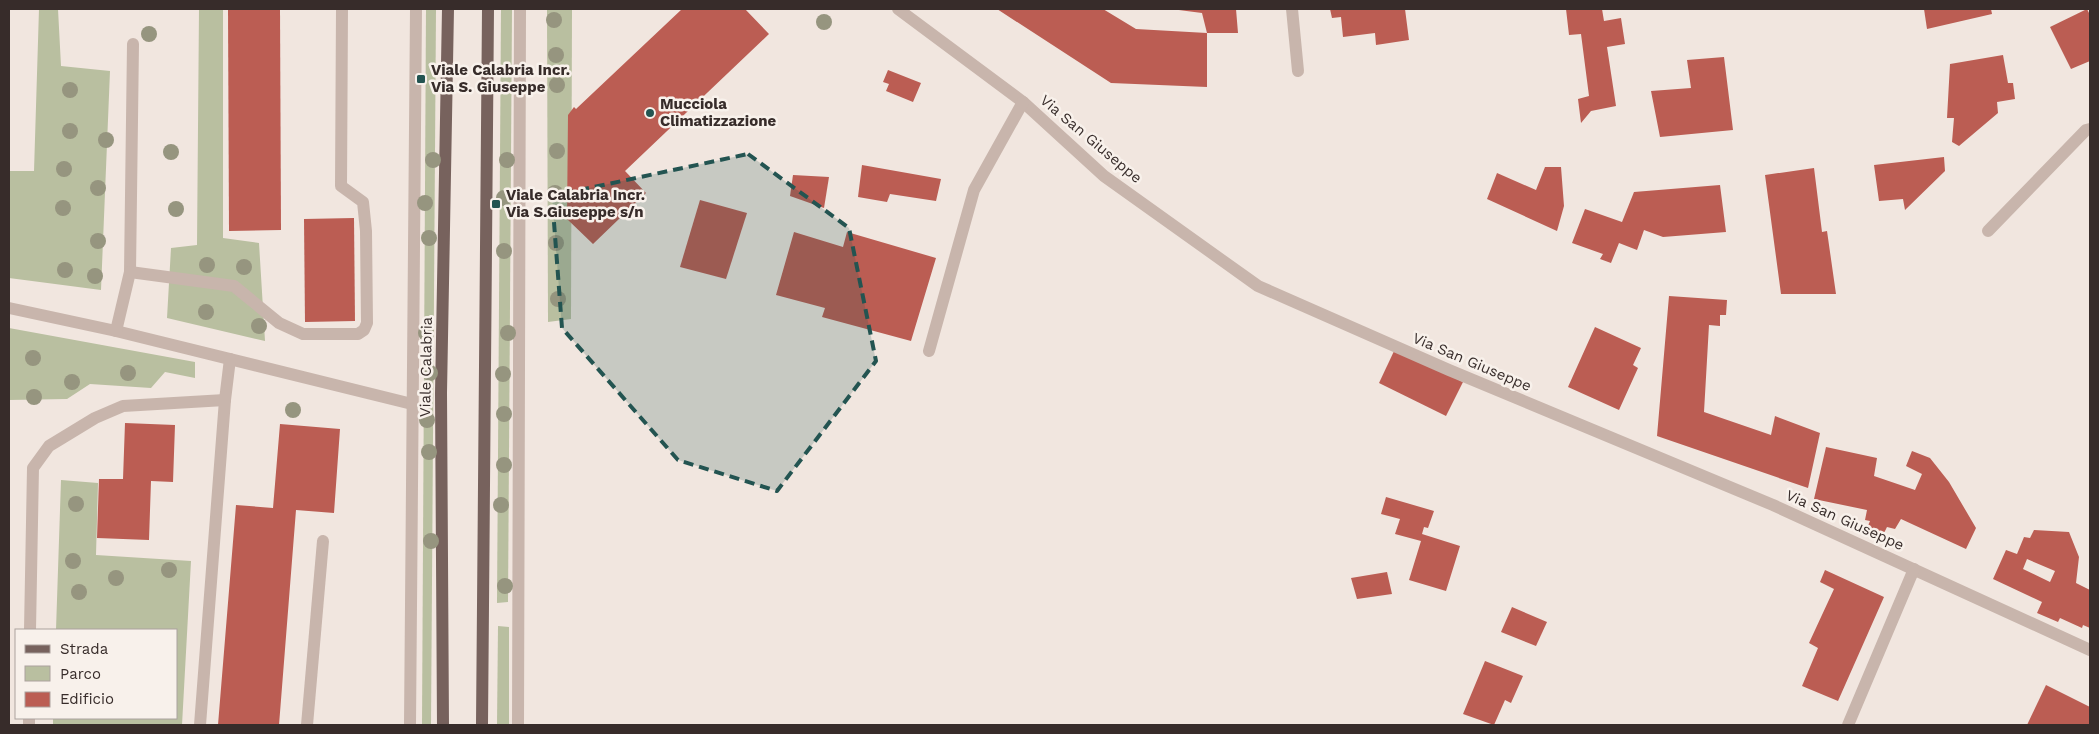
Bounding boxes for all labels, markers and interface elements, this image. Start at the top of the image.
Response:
place label: Viale Calabria Incr. Via S. Giuseppe [431,61,570,96]
marker: Viale Calabria Incr. Via S. Giuseppe [415,73,427,85]
street label: Via San Giuseppe [1036,91,1146,187]
place label: Mucciola Climatizzazione [660,95,776,130]
marker: Mucciola Climatizzazione [644,107,656,119]
place label: Viale Calabria Incr. Via S.Giuseppe s/n [506,186,645,221]
marker: Viale Calabria Incr. Via S.Giuseppe s/n [490,198,502,210]
street label: Viale Calabria [416,316,436,417]
street label: Via San Giuseppe [1410,329,1534,395]
street label: Via San Giuseppe [1783,486,1907,554]
legend [15,629,178,719]
text: Strada [60,640,109,658]
text: Parco [60,665,101,683]
text: Edificio [60,690,114,708]

